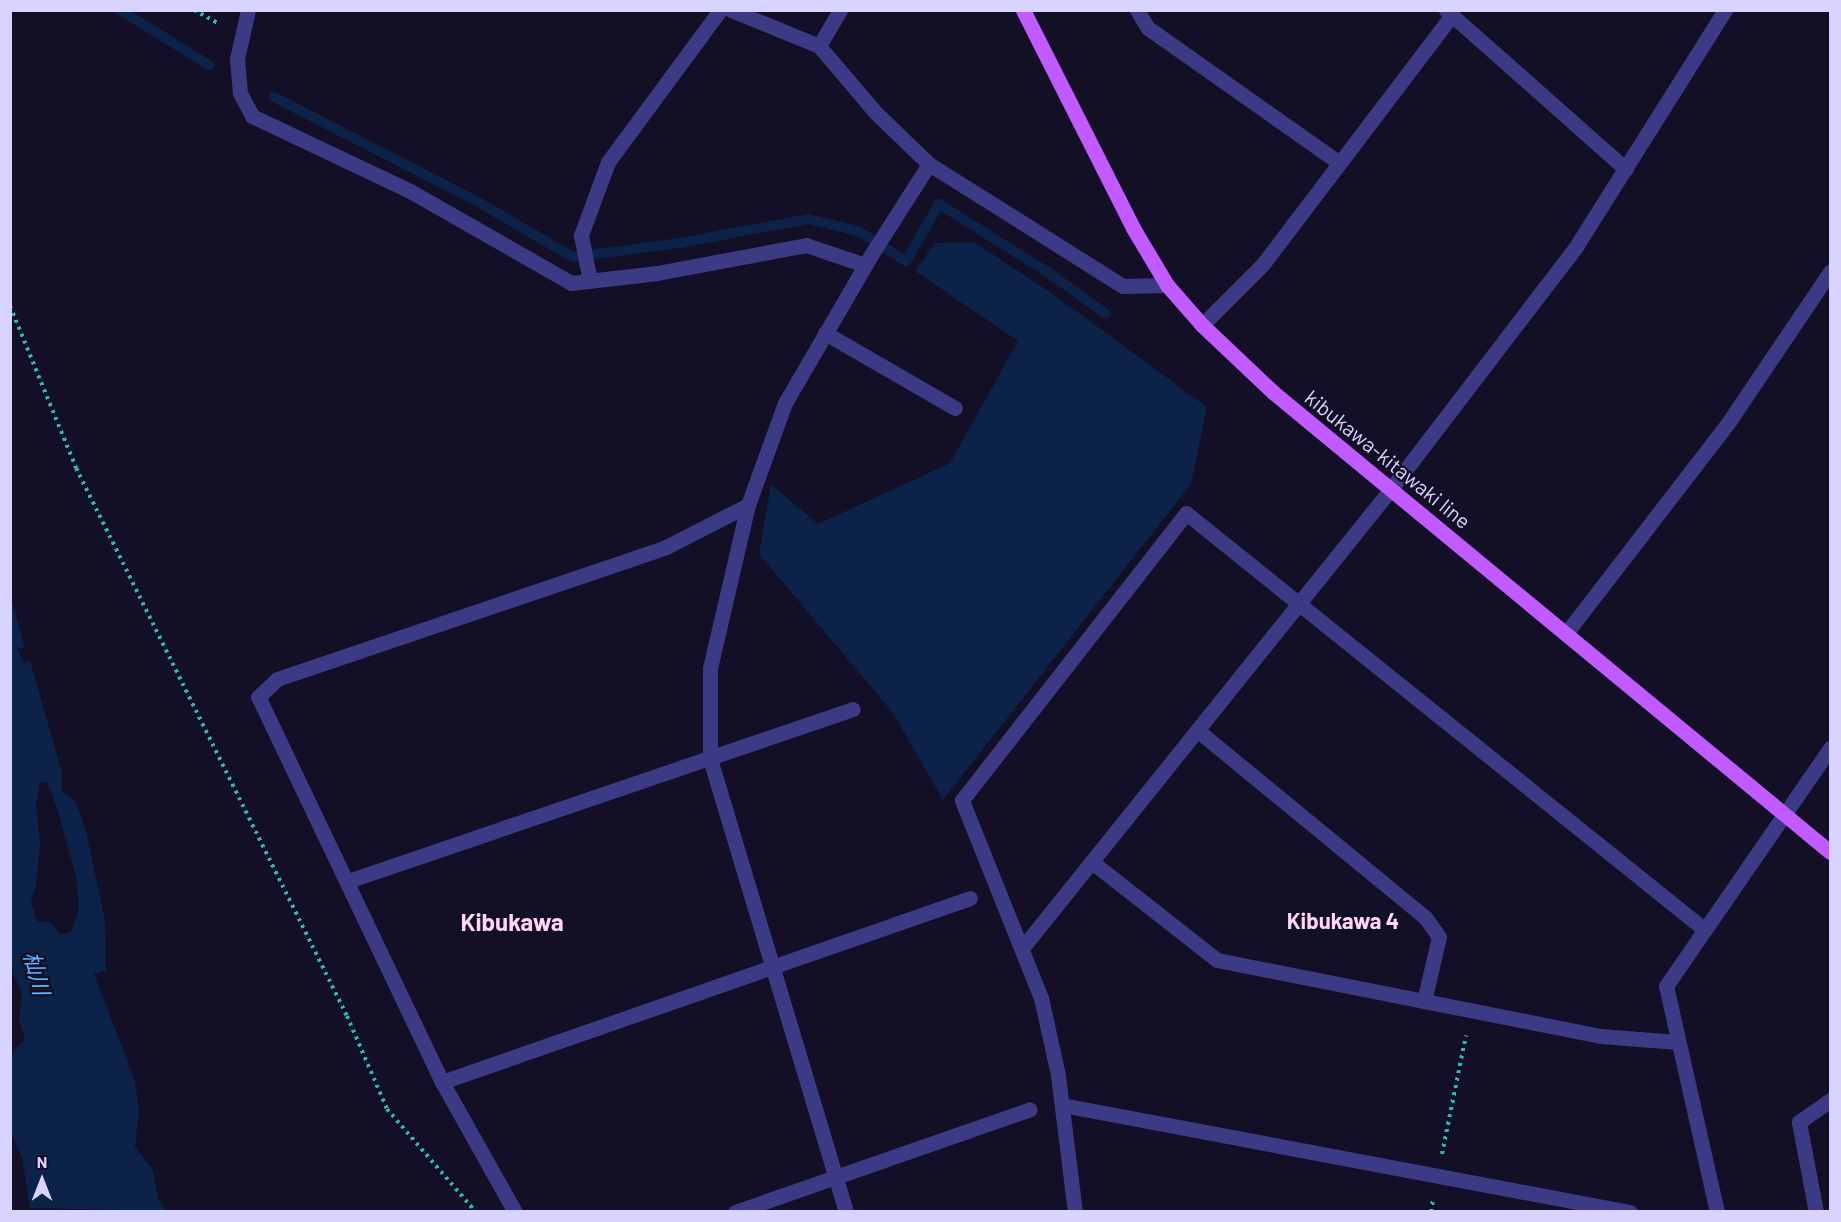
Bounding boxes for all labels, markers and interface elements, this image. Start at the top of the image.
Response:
street label: kibukawa-kitawaki line [1300,384,1476,534]
district label: Kibukawa [460,908,564,936]
district label: Kibukawa 4 [1287,908,1399,934]
water label: 杣川 [19,948,55,998]
north arrow [12,1150,72,1210]
text: N [37,1152,47,1171]

